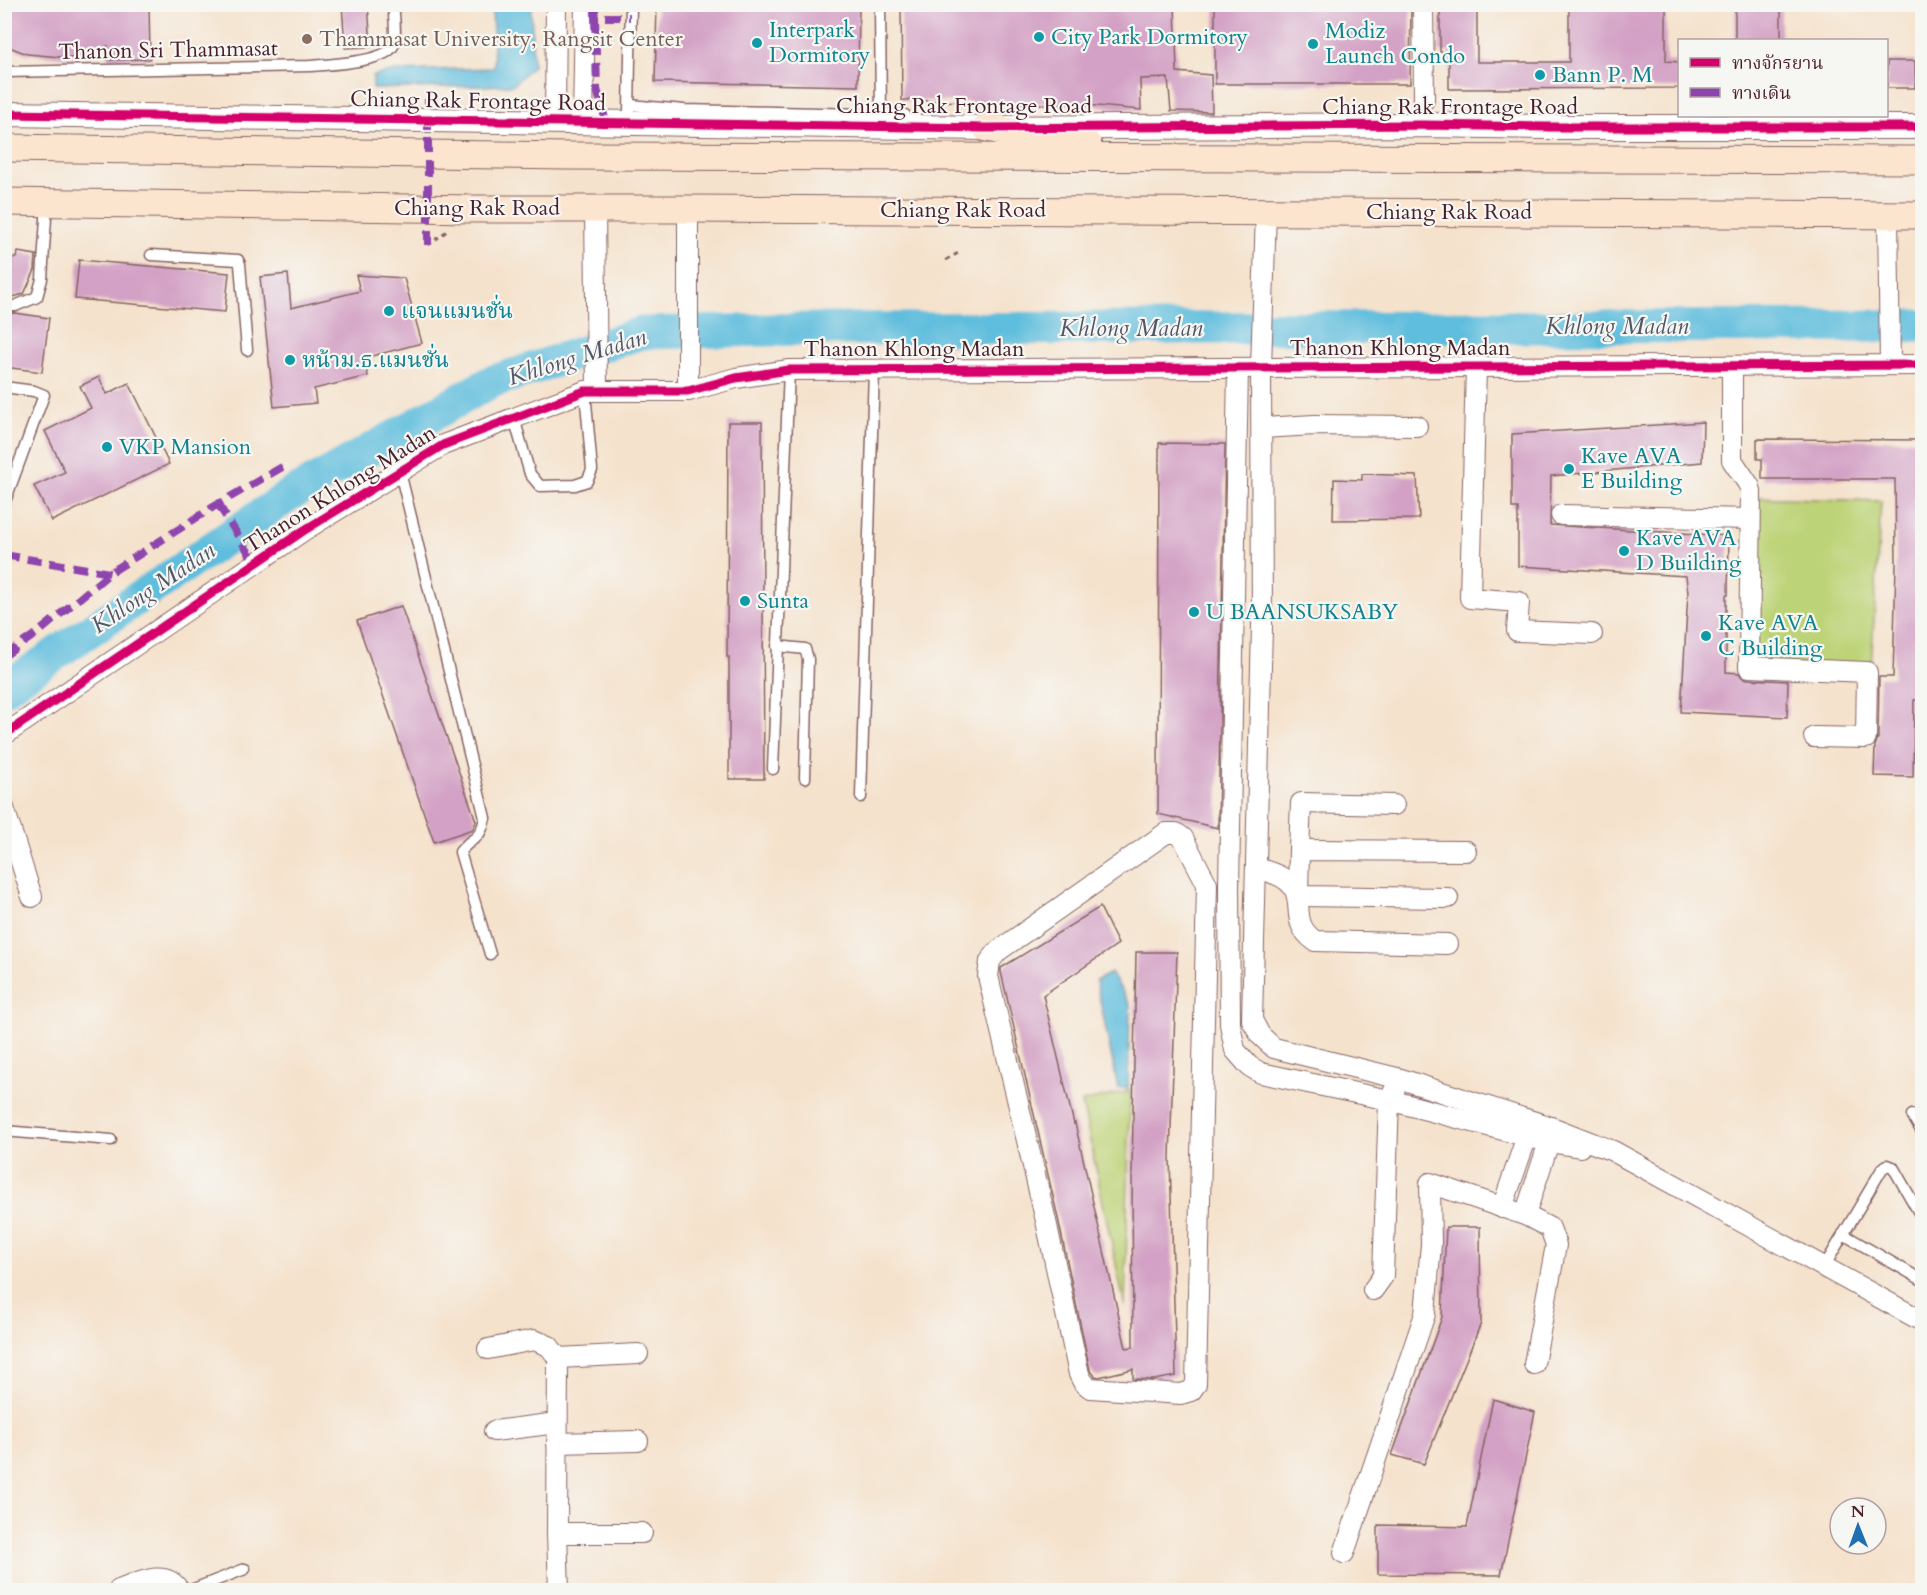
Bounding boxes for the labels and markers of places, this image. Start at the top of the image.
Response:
place label: Interpark Dormitory [769,15,870,70]
place label: Modiz Launch Condo [1325,16,1465,71]
place label: City Park Dormitory [1051,22,1248,52]
place label: Thammasat University, Rangsit Center [319,24,684,54]
marker: City Park Dormitory [1032,30,1046,44]
marker: Thammasat University, Rangsit Center [300,32,314,46]
marker: Interpark Dormitory [750,36,764,50]
marker: Modiz Launch Condo [1306,37,1320,51]
place label: Bann P. M [1552,60,1653,90]
marker: Bann P. M [1533,68,1547,82]
place label: แจนแมนชั่น [401,294,513,326]
marker: แจนแมนชั่น [382,304,396,318]
place label: หน้าม.ธ.แมนชั่น [302,343,449,375]
marker: หน้าม.ธ.แมนชั่น [283,353,297,367]
place label: VKP Mansion [119,432,252,462]
marker: VKP Mansion [100,440,114,454]
place label: Kave AVA E Building [1581,441,1683,496]
marker: Kave AVA E Building [1562,462,1576,476]
place label: Kave AVA D Building [1636,523,1742,578]
marker: Kave AVA D Building [1617,544,1631,558]
place label: Sunta [757,586,810,616]
marker: Sunta [738,594,752,608]
place label: U BAANSUKSABY [1206,597,1399,627]
marker: U BAANSUKSABY [1187,605,1201,619]
place label: Kave AVA C Building [1718,608,1823,663]
marker: Kave AVA C Building [1699,629,1713,643]

